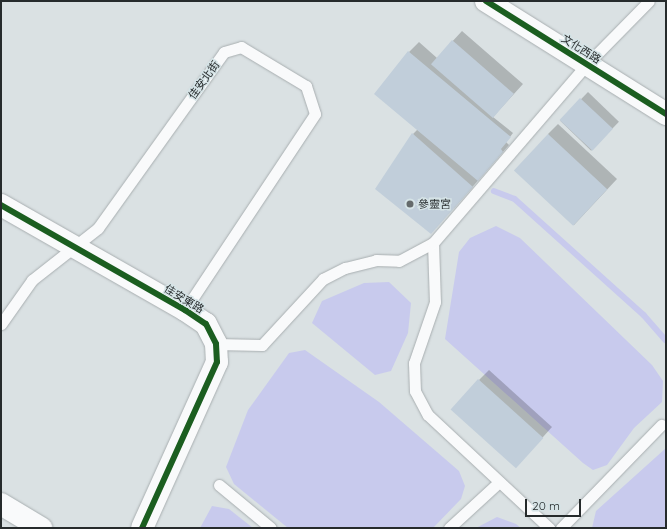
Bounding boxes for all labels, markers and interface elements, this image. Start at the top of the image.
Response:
street label: 文化西路 [559,32,603,66]
street label: 佳安北街 [186,58,222,102]
place label: 參靈宮 [418,197,451,211]
marker: 參靈宮 [405,199,415,209]
street label: 佳安東路 [162,282,206,316]
scale bar [527,491,583,517]
text: 20 m [532,498,560,513]

